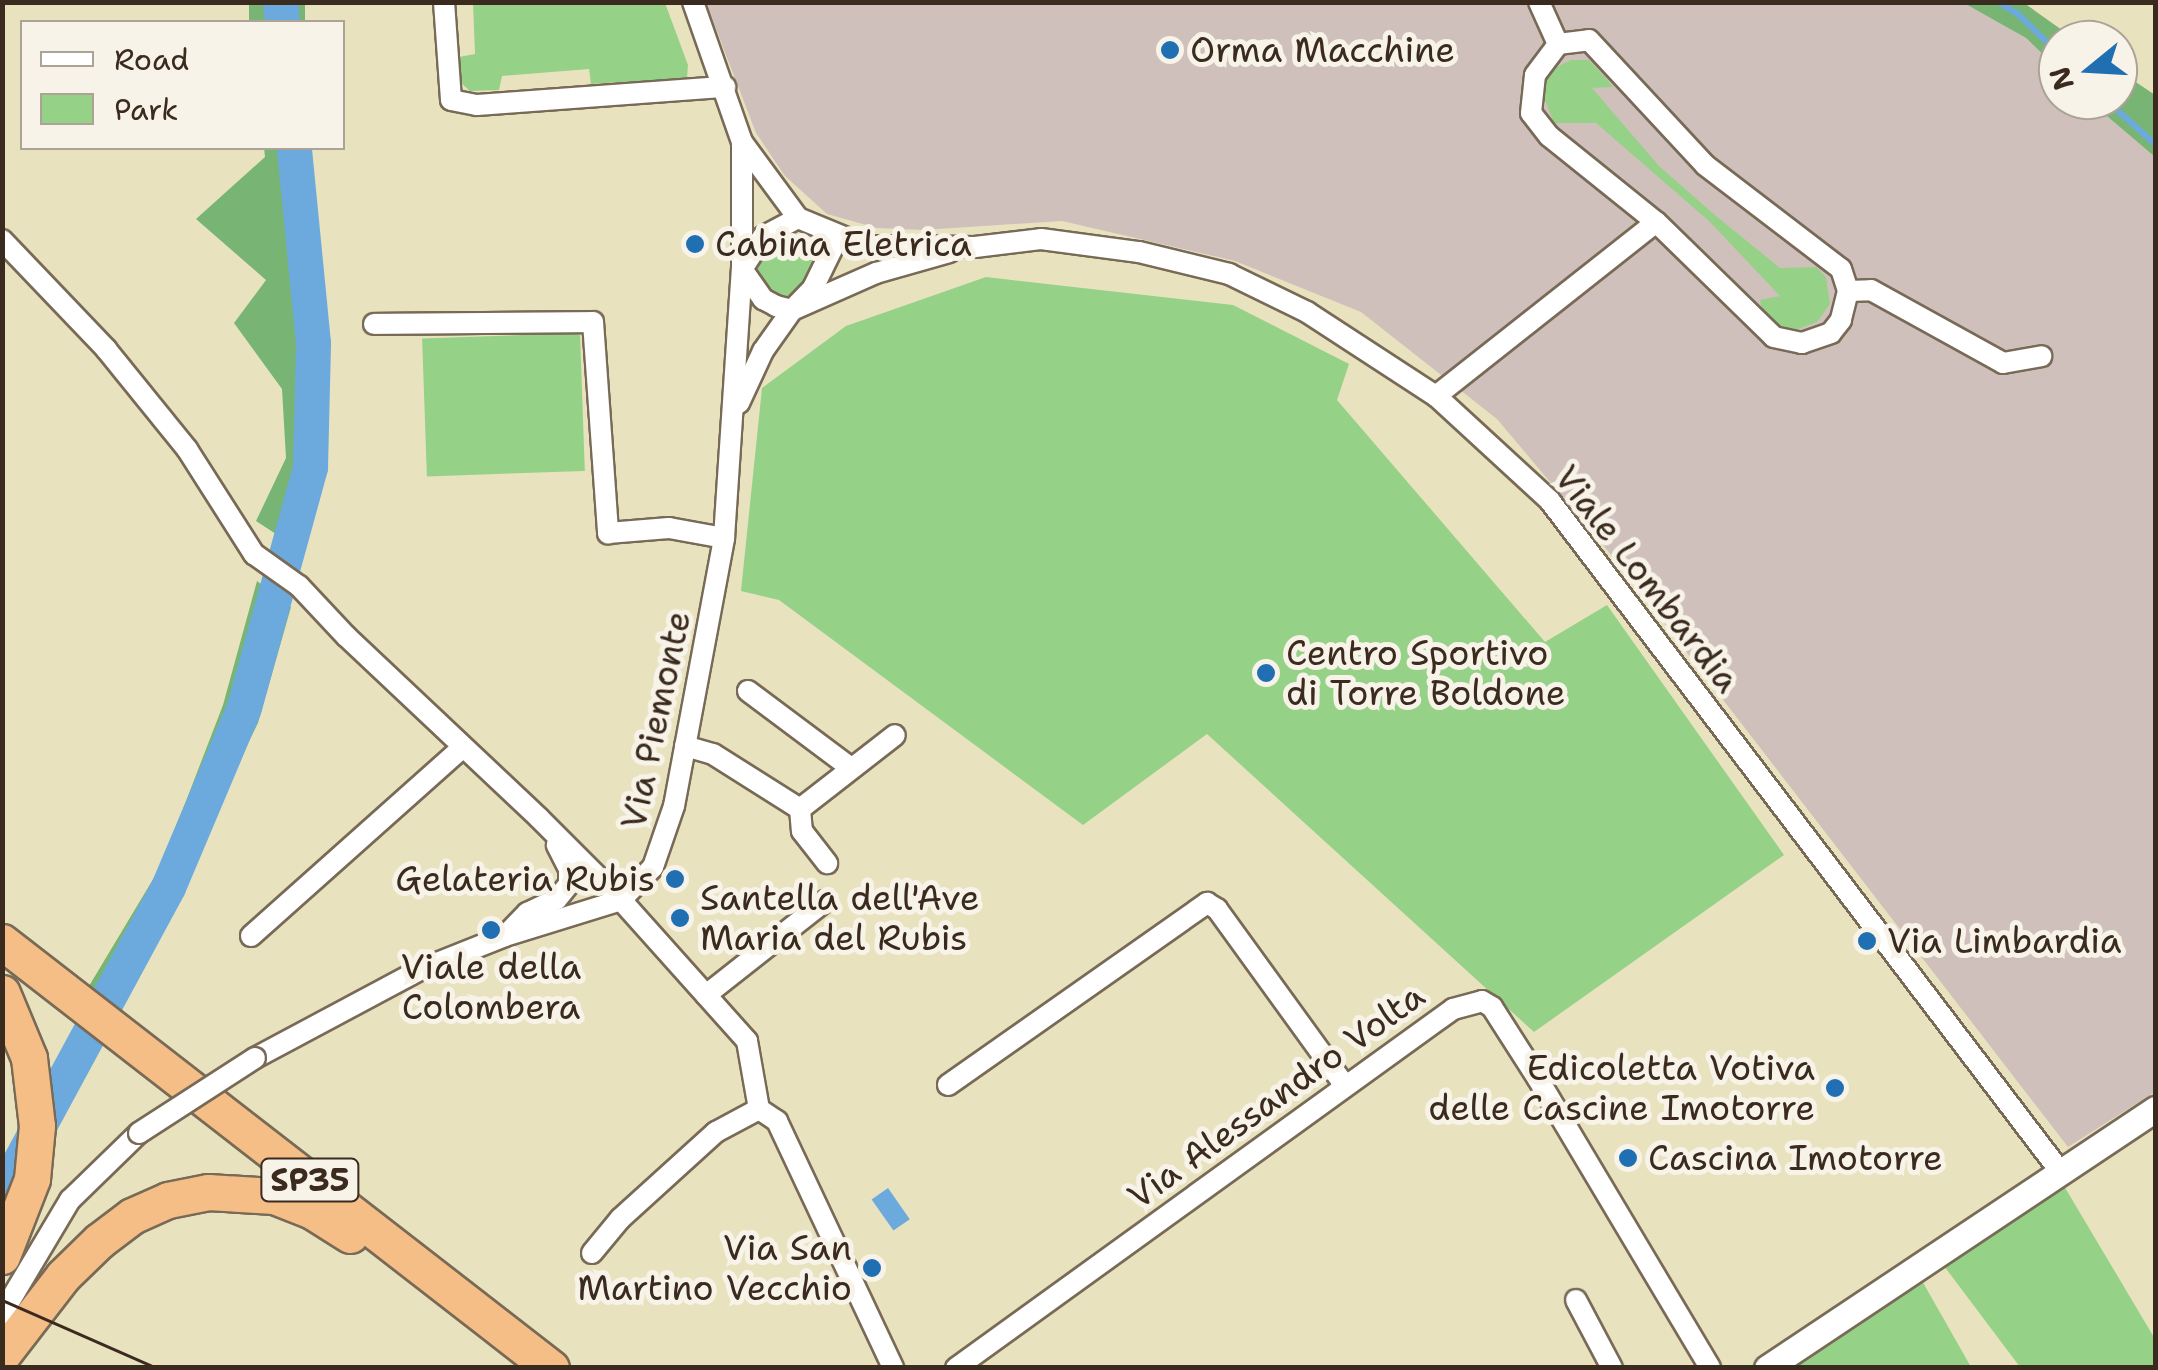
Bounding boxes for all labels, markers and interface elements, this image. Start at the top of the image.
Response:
legend [20,20,345,150]
north arrow [2038,20,2138,120]
place label: Orma Macchine [1190,29,1455,71]
text: Road [114,39,189,80]
marker: Orma Macchine [1159,39,1181,61]
text: N [2040,62,2083,95]
text: Park [114,89,178,130]
place label: Cabina Eletrica [715,223,972,265]
marker: Cabina Eletrica [684,233,706,255]
street label: Viale Lombardia [1545,457,1749,701]
street label: Via Piemonte [612,607,700,833]
place label: Centro Sportivo di Torre Boldone [1286,632,1566,714]
marker: Centro Sportivo di Torre Boldone [1255,662,1277,684]
place label: Gelateria Rubis [395,858,655,900]
marker: Gelateria Rubis [664,868,686,890]
place label: Santella dell'Ave Maria del Rubis [700,877,980,959]
marker: Santella dell'Ave Maria del Rubis [669,907,691,929]
marker: Viale della Colombera [480,919,502,941]
place label: Via Limbardia [1887,920,2121,962]
marker: Via Limbardia [1856,930,1878,952]
place label: Viale della Colombera [401,946,581,1028]
street label: Via Alessandro Volta [1120,974,1432,1218]
place label: Edicoletta Votiva delle Cascine Imotorre [1428,1047,1815,1129]
marker: Edicoletta Votiva delle Cascine Imotorre [1824,1077,1846,1099]
place label: Cascina Imotorre [1648,1137,1943,1179]
marker: Cascina Imotorre [1617,1147,1639,1169]
road number: SP35 [260,1153,360,1207]
place label: Via San Martino Vecchio [577,1227,852,1309]
marker: Via San Martino Vecchio [861,1257,883,1279]

